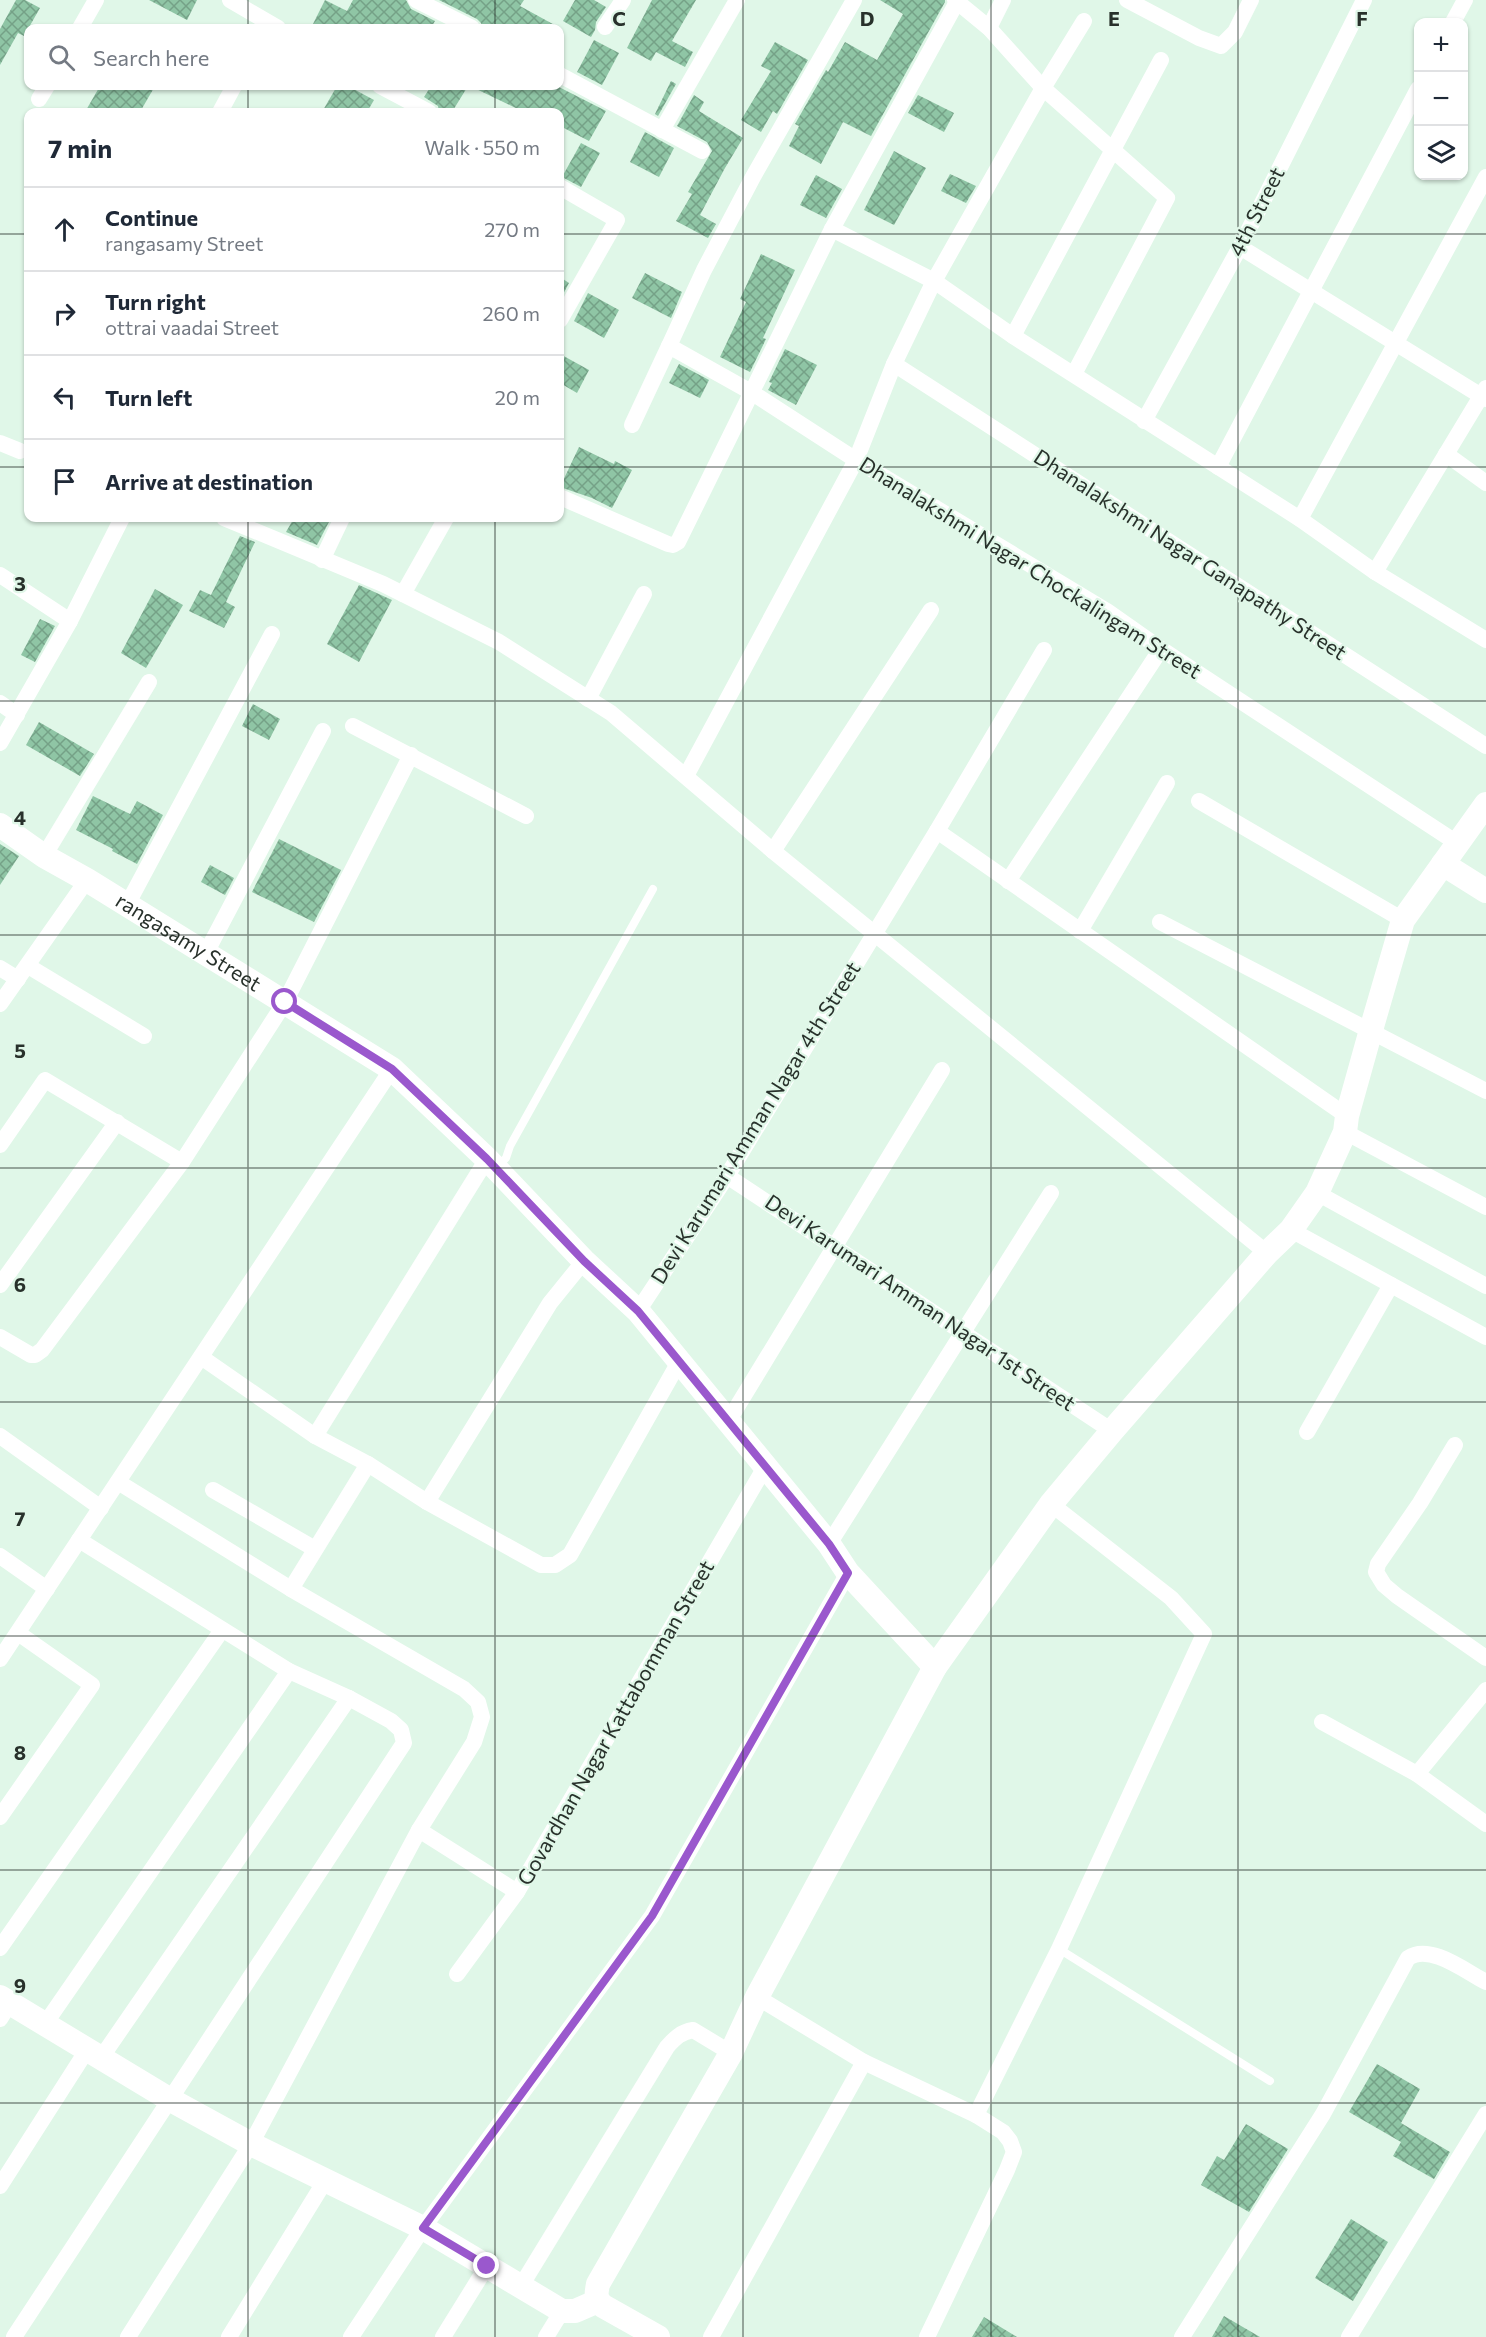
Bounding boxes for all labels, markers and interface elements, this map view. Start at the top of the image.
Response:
text: C [612,6,626,30]
text: D [860,6,874,30]
text: E [1108,6,1120,30]
text: F [1356,6,1368,30]
map controls [1414,18,1468,180]
button: + [1414,18,1468,72]
search box [24,24,564,90]
icon: search [45,41,78,74]
text: Search here [93,44,209,71]
button: − [1414,72,1468,126]
button: layers [1414,126,1468,180]
text: 7 min [48,132,112,163]
text: Walk · 550 m [425,135,540,159]
street label: 4th Street [1223,163,1289,260]
text: Continue [105,204,198,231]
icon: ahead [48,213,81,246]
text: 270 m [484,217,540,241]
text: rangasamy Street [105,231,263,255]
text: Turn right [105,288,206,315]
icon: right [48,297,81,330]
text: 260 m [482,301,540,325]
text: ottrai vaadai Street [105,315,279,339]
icon: left [48,381,81,414]
text: Turn left [105,384,192,411]
text: 20 m [495,385,540,409]
street label: Dhanalakshmi Nagar Ganapathy Street [1030,443,1352,664]
street label: Dhanalakshmi Nagar Chockalingam Street [855,451,1206,683]
icon: arrive [48,465,81,498]
text: Arrive at destination [105,468,313,495]
text: 3 [14,571,26,595]
text: 4 [14,805,26,829]
street label: rangasamy Street [112,887,266,996]
street label: Devi Karumari Amman Nagar 4th Street [645,957,865,1288]
route start [271,988,297,1014]
text: 5 [14,1038,26,1062]
street label: Devi Karumari Amman Nagar 1st Street [761,1188,1081,1415]
text: 6 [14,1272,26,1296]
text: 7 [15,1506,26,1530]
street label: Govardhan Nagar Kattabomman Street [511,1555,718,1889]
text: 8 [14,1740,26,1764]
text: 9 [14,1973,26,1997]
route end [473,2252,499,2278]

